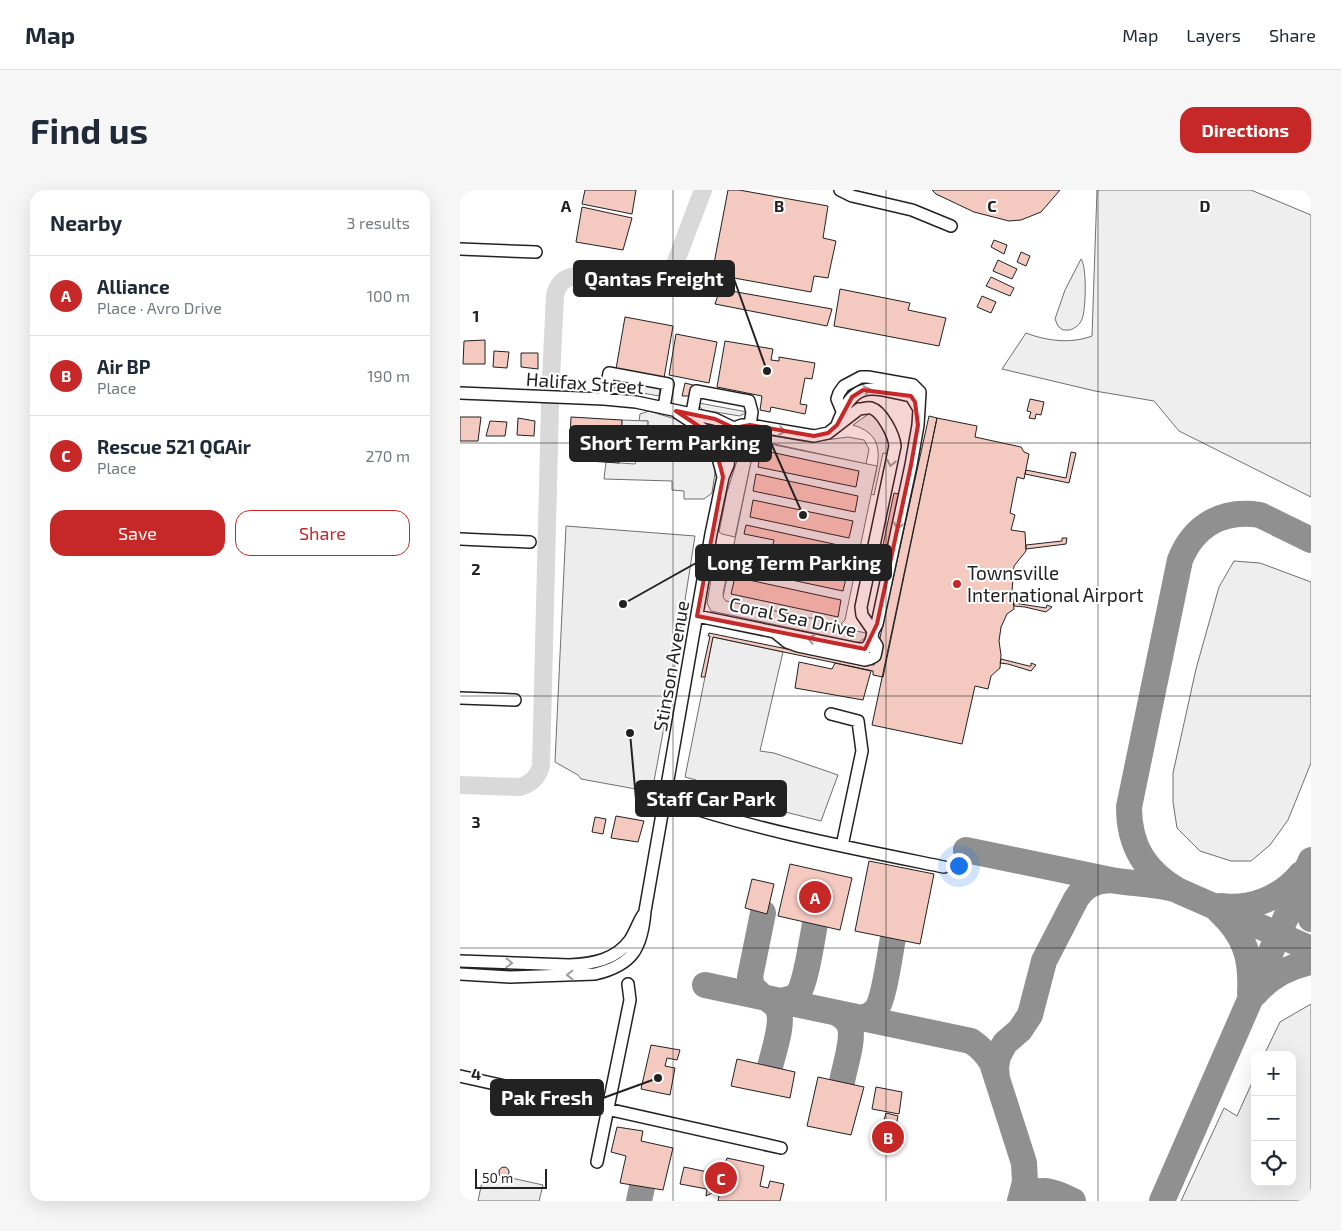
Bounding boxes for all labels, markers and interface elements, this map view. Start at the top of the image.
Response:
text: Map [25,20,75,49]
text: Map [1122,24,1158,46]
text: Layers [1186,24,1241,46]
text: Share [1269,24,1316,46]
button: Directions [1180,107,1311,153]
text: Find us [30,109,148,151]
text: A [561,196,572,215]
text: B [774,196,784,215]
text: C [987,196,997,215]
text: D [1200,196,1211,215]
text: Nearby [50,210,122,235]
text: 3 results [347,213,410,232]
callout: Qantas Freight [574,261,734,296]
text: Qantas Freight [584,266,724,291]
text: Alliance [97,275,170,298]
text: A [61,286,71,305]
text: 100 m [367,286,410,305]
text: Place · Avro Drive [97,298,222,317]
text: 1 [473,306,479,325]
text: Air BP [97,355,150,378]
text: B [61,366,71,385]
text: 190 m [367,366,410,385]
street label: Halifax Street [525,367,645,398]
text: Place [97,378,136,397]
one-way arrow [862,386,870,396]
callout: Short Term Parking [570,426,771,461]
one-way arrow [777,426,786,436]
text: Short Term Parking [580,430,761,454]
text: Rescue 521 QGAir [97,435,251,458]
text: C [61,446,71,465]
text: 270 m [366,446,410,465]
text: Place [97,458,136,477]
one-way arrow [886,459,897,468]
button: Save [50,510,225,556]
button: Share [235,510,410,556]
one-way arrow [893,522,904,531]
callout: Long Term Parking [696,545,891,580]
text: Long Term Parking [707,550,882,574]
text: 2 [471,559,481,578]
place label: Townsville International Airport [967,561,1144,606]
marker: Townsville International Airport [951,578,963,590]
street label: Coral Sea Drive [727,592,859,641]
street label: Stinson Avenue [648,599,693,733]
one-way arrow [806,634,815,645]
callout: Staff Car Park [636,781,786,816]
text: Staff Car Park [646,786,777,810]
text: 3 [471,812,481,831]
your location [946,853,972,879]
pin: A [799,878,831,916]
one-way arrow [505,958,513,969]
one-way arrow [566,970,574,980]
map controls [1251,1051,1296,1186]
button: + [1251,1051,1296,1096]
text: 4 [471,1064,481,1083]
callout: Pak Fresh [491,1080,603,1115]
text: Pak Fresh [501,1085,593,1109]
button: − [1251,1096,1296,1141]
pin: B [872,1118,904,1156]
button: locate [1251,1141,1296,1186]
pin: C [705,1159,737,1197]
scale bar [475,1166,548,1189]
text: 50 m [482,1169,513,1186]

